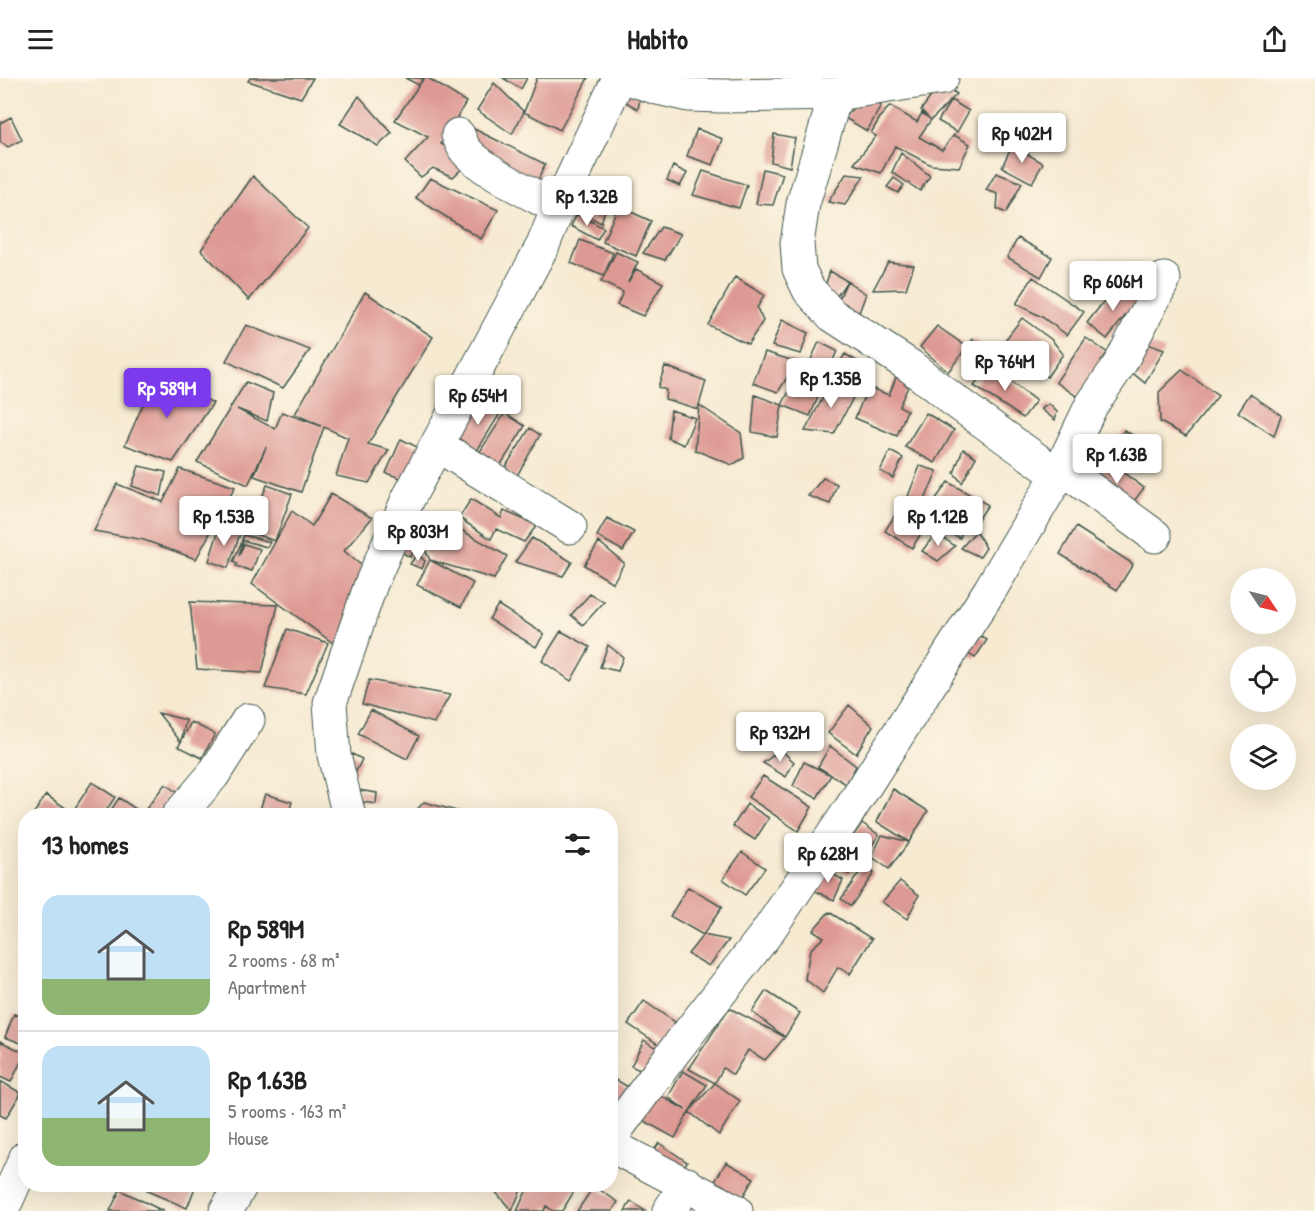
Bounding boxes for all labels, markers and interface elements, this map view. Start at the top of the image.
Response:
text: Habito [627,21,688,57]
icon: menu [24,23,57,56]
icon: share [1258,23,1291,56]
pin: Rp 402M [967,113,1077,164]
text: Rp 402M [992,119,1052,146]
pin: Rp 1.32B [525,176,649,227]
text: Rp 1.32B [556,182,618,209]
pin: Rp 606M [1058,261,1168,312]
text: Rp 606M [1083,267,1143,294]
pin: Rp 764M [950,341,1060,392]
text: Rp 764M [975,347,1035,374]
pin: Rp 1.35B [769,358,893,409]
text: Rp 1.35B [800,364,862,391]
pin: Rp 589M [112,368,222,419]
text: Rp 589M [138,374,196,401]
pin: Rp 654M [423,375,533,426]
text: Rp 654M [449,381,507,408]
pin: Rp 1.63B [1055,434,1179,485]
text: Rp 1.63B [1087,440,1147,467]
pin: Rp 1.53B [162,496,286,547]
pin: Rp 1.12B [876,496,1000,547]
text: Rp 1.53B [193,502,255,529]
text: Rp 1.12B [908,502,968,529]
pin: Rp 803M [363,511,473,562]
text: Rp 803M [388,517,448,544]
north arrow [1230,568,1296,634]
map controls [1230,568,1296,790]
button: locate [1230,646,1296,712]
pin: Rp 932M [725,712,835,763]
text: Rp 932M [750,718,810,745]
button: layers [1230,724,1296,790]
text: 13 homes [42,827,129,862]
icon: filters [561,828,594,861]
pin: Rp 628M [773,833,883,884]
text: Rp 628M [798,839,858,866]
text: Rp 589M [228,911,304,946]
icon: home [90,919,162,991]
text: 2 rooms · 68 m² [228,946,340,973]
text: Apartment [228,973,306,1000]
text: Rp 1.63B [228,1062,307,1097]
icon: home [90,1070,162,1142]
text: 5 rooms · 163 m² [228,1097,346,1124]
text: House [228,1124,269,1151]

